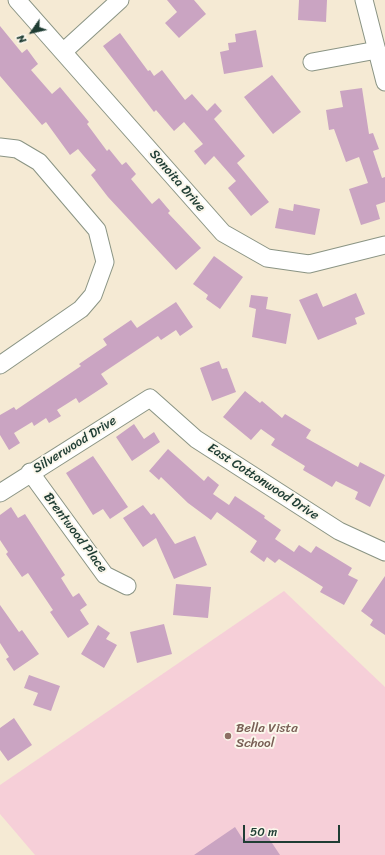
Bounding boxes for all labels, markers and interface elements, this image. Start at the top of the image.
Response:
north arrow [12,12,52,52]
text: N [12,31,32,47]
street label: Sonoita Drive [146,147,208,215]
street label: Silverwood Drive [31,413,119,477]
street label: East Cottonwood Drive [204,440,322,524]
street label: Brentwood Place [40,490,110,576]
place label: Bella Vista School [236,721,298,752]
marker: Bella Vista School [223,731,233,741]
scale bar [245,817,342,843]
text: 50 m [250,821,277,843]

